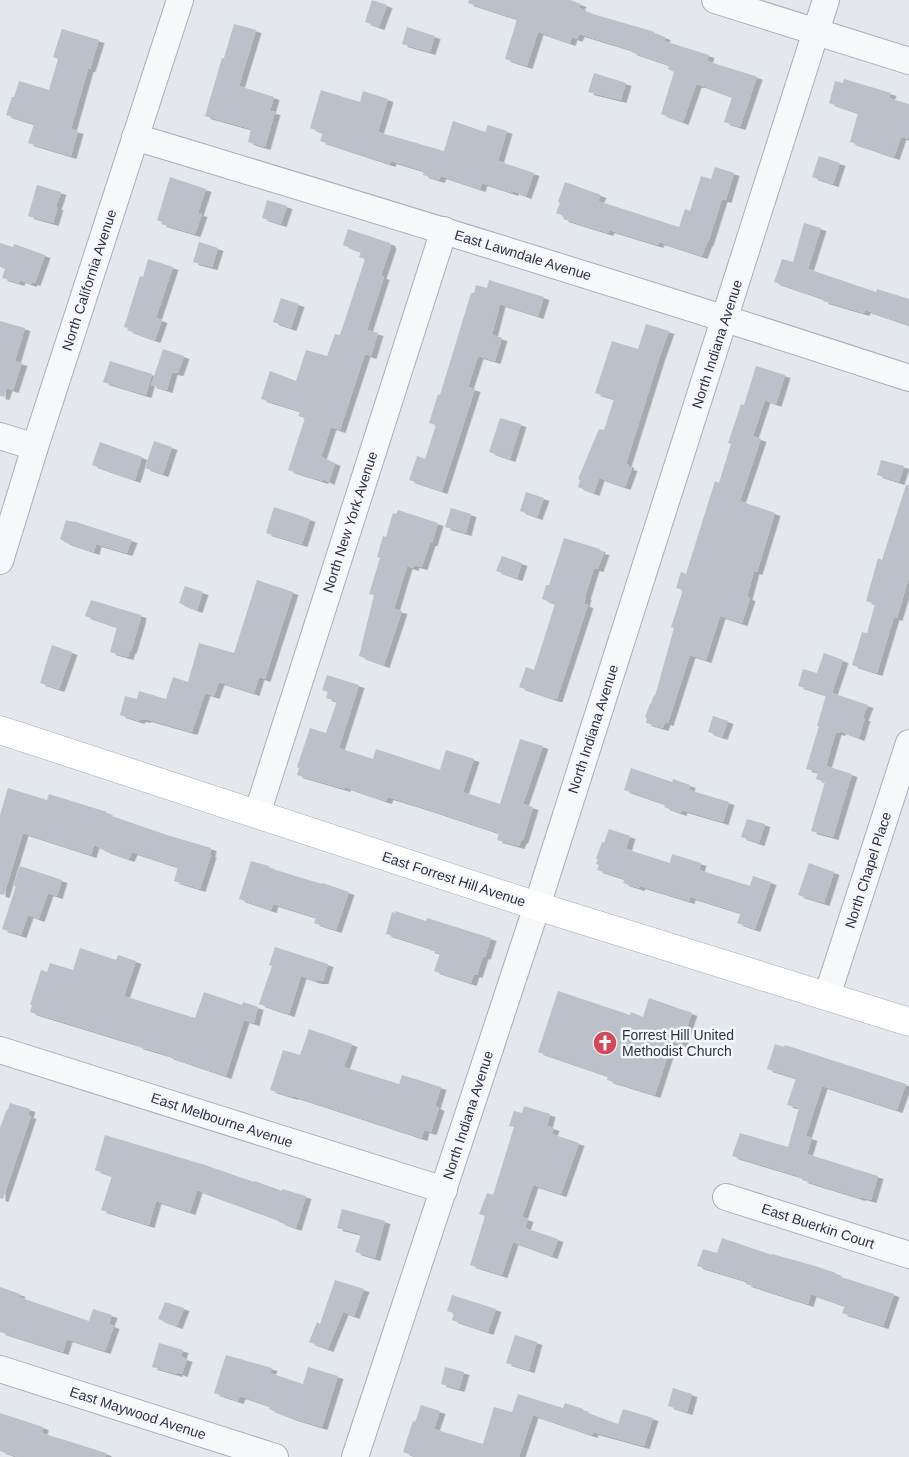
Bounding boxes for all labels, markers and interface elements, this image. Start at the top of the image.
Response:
street label: North California Avenue [59,207,119,353]
street label: East Lawndale Avenue [453,227,594,283]
street label: North Indiana Avenue [689,277,745,410]
street label: North New York Avenue [320,449,380,595]
street label: North Indiana Avenue [565,662,621,795]
street label: North Chapel Place [842,810,894,930]
street label: East Forrest Hill Avenue [380,848,528,910]
place label: Forrest Hill United Methodist Church [622,1027,734,1059]
church icon: Forrest Hill United Methodist Church [592,1030,618,1056]
street label: North Indiana Avenue [440,1048,496,1181]
street label: East Melbourne Avenue [149,1089,295,1151]
street label: East Buerkin Court [760,1200,876,1252]
street label: East Maywood Avenue [68,1383,208,1443]

